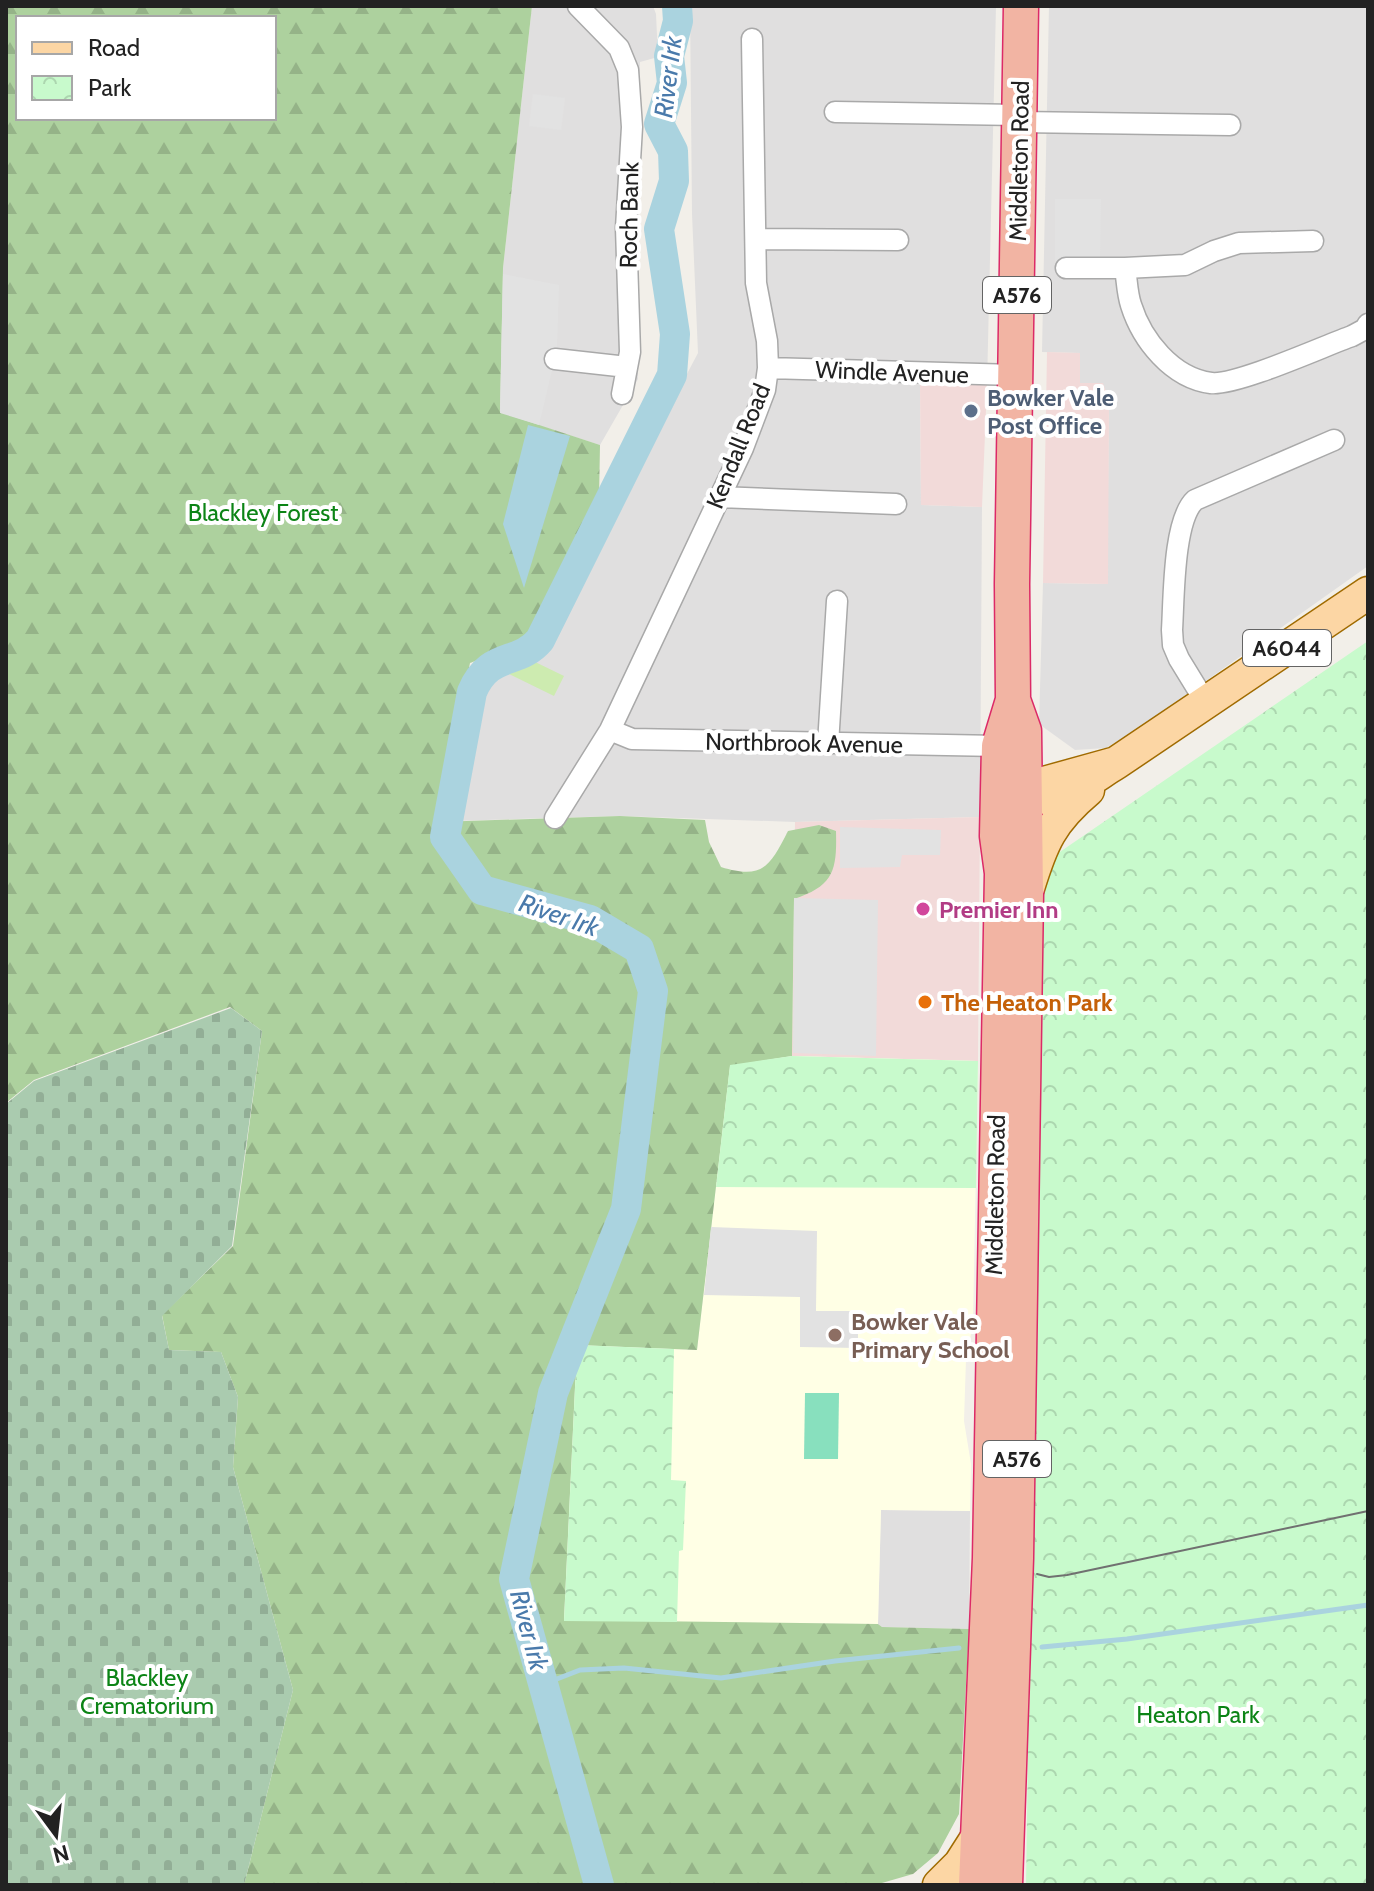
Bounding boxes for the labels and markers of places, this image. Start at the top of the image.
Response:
place label: Bowker Vale Post Office [987,383,1114,440]
marker: Bowker Vale Post Office [962,402,980,420]
place label: Premier Inn [939,895,1059,924]
marker: Premier Inn [914,900,932,918]
place label: The Heaton Park [941,988,1113,1017]
marker: The Heaton Park [916,993,934,1011]
place label: Bowker Vale Primary School [851,1307,1010,1364]
marker: Bowker Vale Primary School [826,1326,844,1344]

